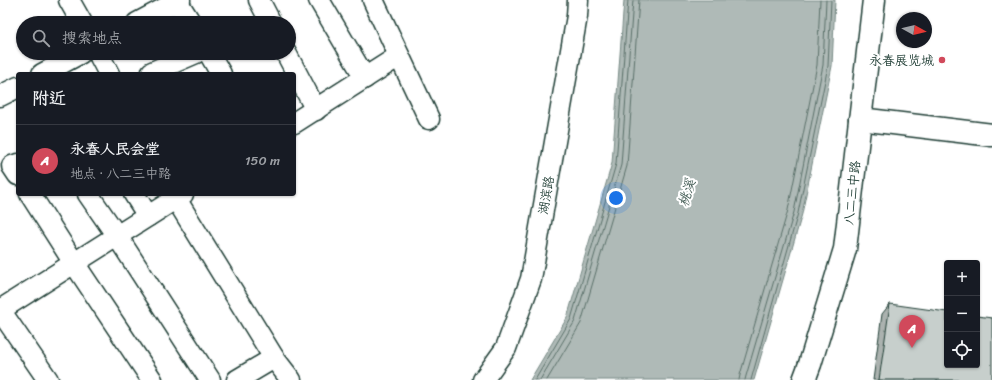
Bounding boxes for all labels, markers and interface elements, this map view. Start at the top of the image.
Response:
north arrow [896,12,932,48]
search box [16,16,296,60]
text: 搜索地点 [62,25,122,51]
icon: search [30,27,52,49]
place label: 永春展览城 [869,49,934,72]
marker: 永春展览城 [937,55,947,65]
text: 附近 [32,83,66,113]
text: 永春人民会堂 [70,136,160,162]
text: A [41,149,49,172]
text: 150 m [245,149,280,172]
street label: 八二三中路 [837,159,867,227]
text: 地点 · 八二三中路 [70,162,171,185]
street label: 湖滨路 [531,174,561,216]
water label: 桃溪 [671,175,703,210]
your location [606,188,626,208]
map controls [944,260,980,368]
button: + [944,260,980,296]
button: − [944,296,980,332]
pin: A [899,315,925,348]
button: locate [944,332,980,368]

